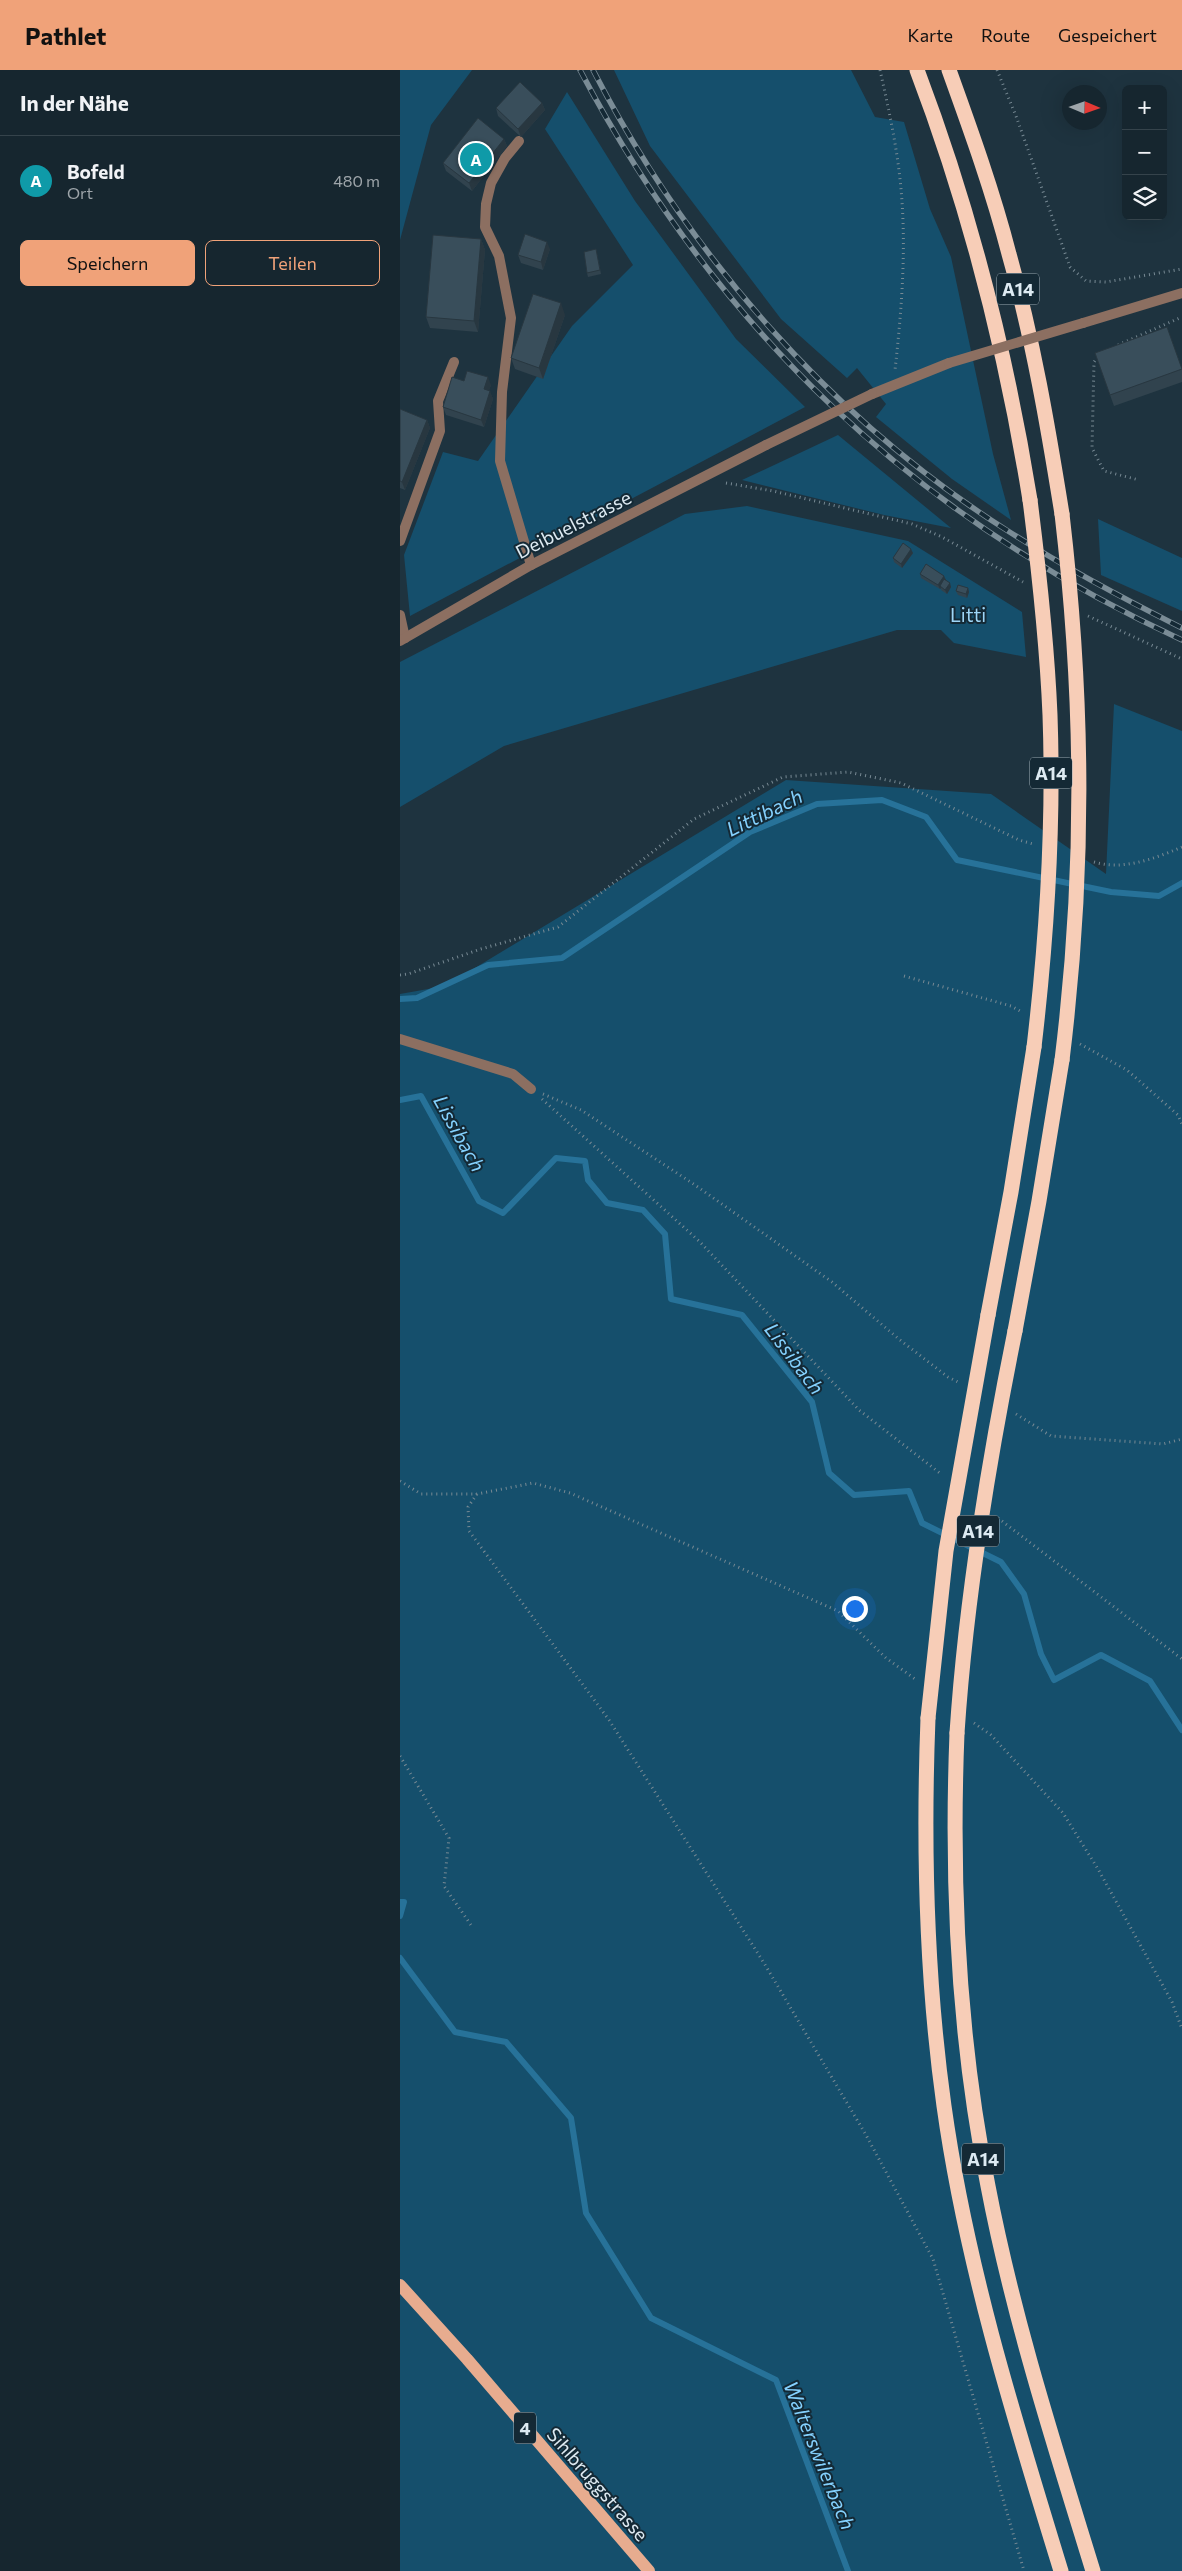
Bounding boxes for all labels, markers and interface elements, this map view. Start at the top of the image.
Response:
text: Pathlet [25,21,106,50]
text: Karte [908,24,953,46]
text: Route [981,24,1030,46]
text: Gespeichert [1058,24,1157,46]
north arrow [1062,85,1107,130]
map controls [1122,85,1167,220]
button: + [1122,85,1167,130]
text: In der Nähe [20,90,129,115]
button: − [1122,130,1167,175]
pin: A [460,140,492,178]
text: Bofeld [67,160,125,183]
text: A [30,171,42,190]
text: 480 m [333,171,380,190]
button: layers [1122,175,1167,220]
text: Ort [67,183,93,202]
button: Speichern [20,240,195,286]
button: Teilen [205,240,380,286]
road number: A14 [997,273,1039,304]
street label: Deibuelstrasse [511,485,635,563]
park label: Litti [950,603,986,626]
road number: A14 [1030,758,1072,788]
water label: Littibach [722,783,806,841]
water label: Lissibach [429,1091,491,1175]
water label: Lissibach [760,1317,830,1399]
road number: A14 [957,1515,999,1546]
your location [842,1596,868,1622]
road number: A14 [962,2144,1004,2174]
water label: Walterswilerbach [779,2377,861,2533]
road number: 4 [514,2412,536,2444]
street label: Sihlbruggstrasse [542,2423,654,2545]

